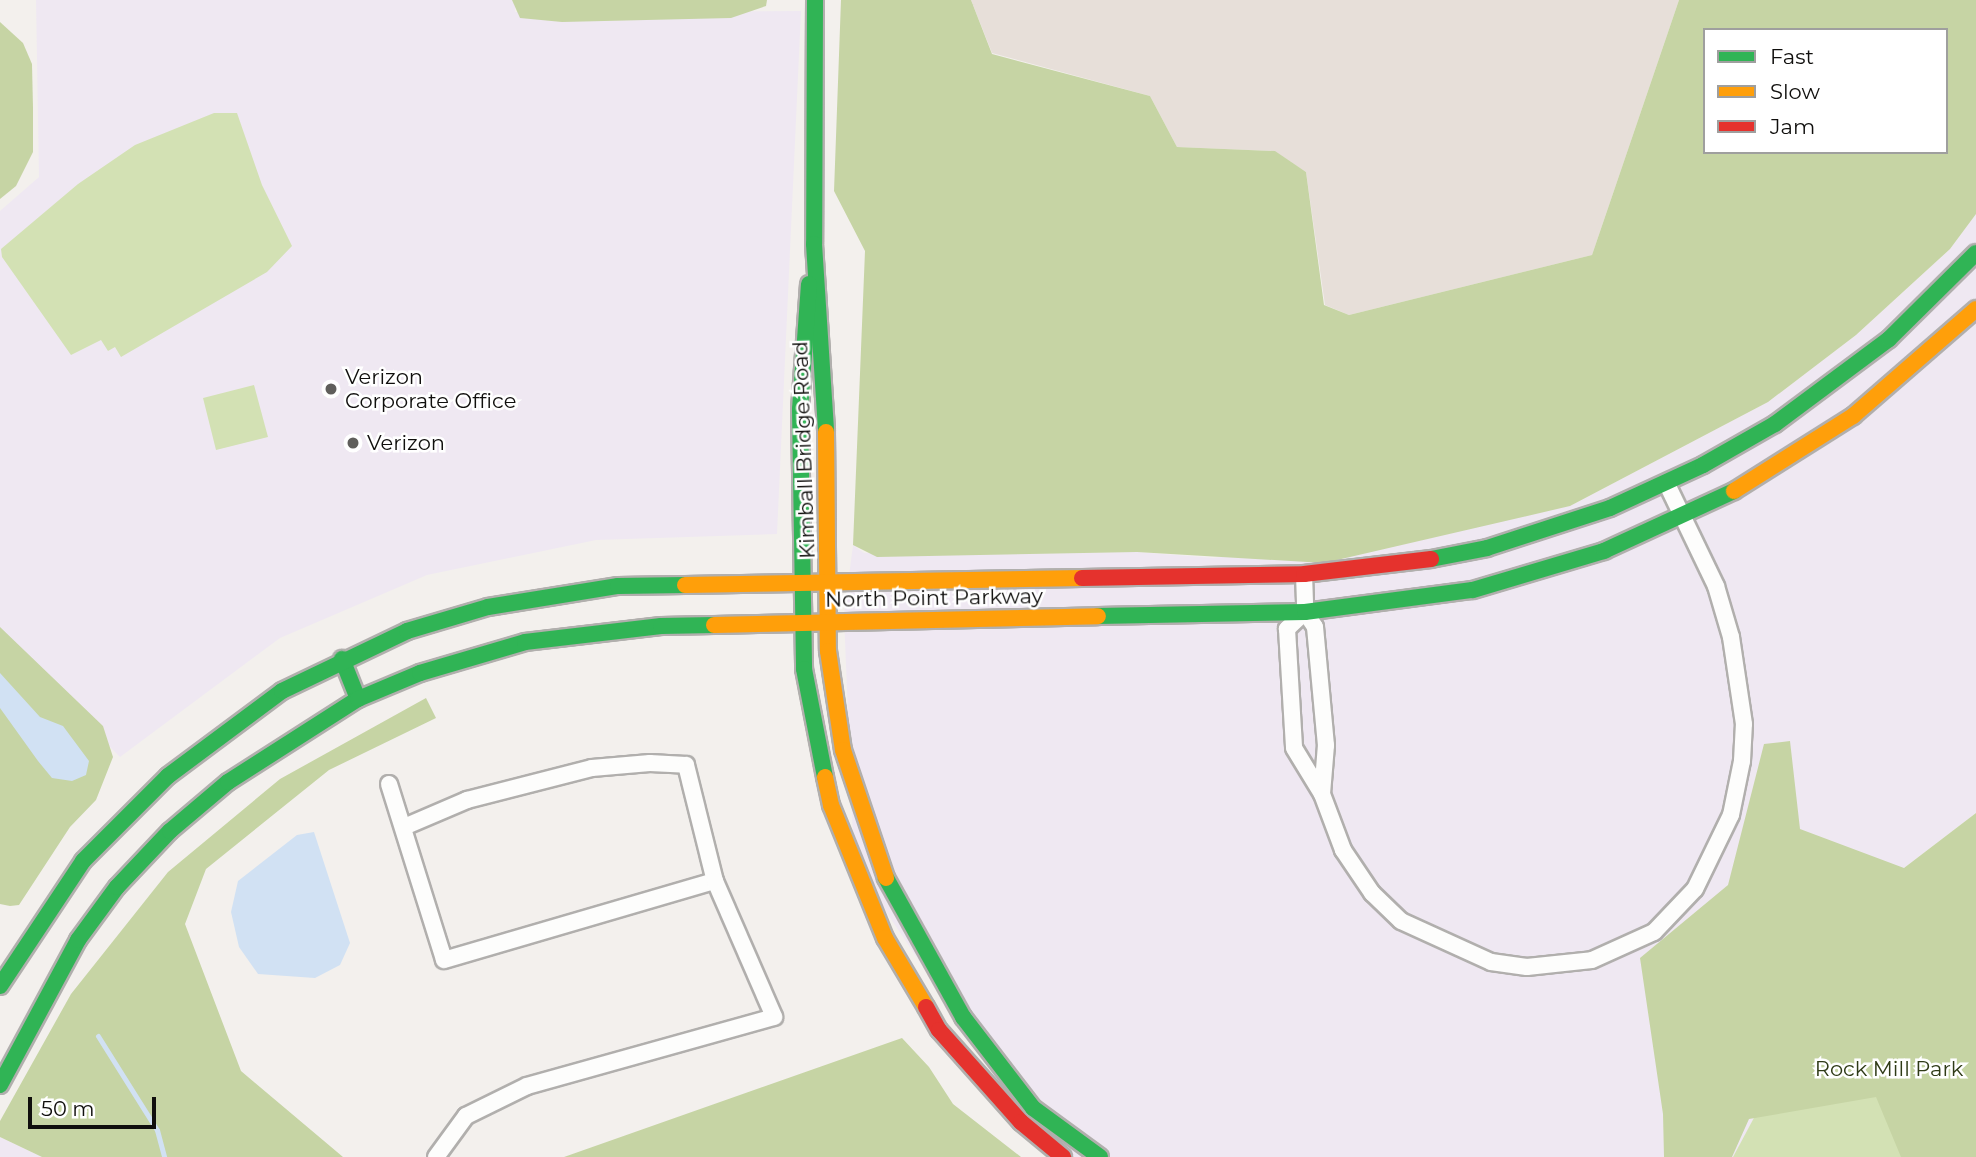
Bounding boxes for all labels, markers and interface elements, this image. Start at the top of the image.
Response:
legend [1703,28,1948,154]
text: Fast [1770,44,1814,69]
text: Slow [1770,79,1820,104]
text: Jam [1770,114,1815,139]
street label: Kimball Bridge Road [788,341,820,559]
place label: Verizon Corporate Office [345,364,516,414]
marker: Verizon Corporate Office [323,381,339,397]
place label: Verizon [367,430,445,456]
marker: Verizon [345,435,361,451]
street label: North Point Parkway [825,584,1043,612]
park label: Rock Mill Park [1815,1056,1963,1082]
scale bar [32,1084,159,1128]
text: 50 m [41,1096,95,1121]

